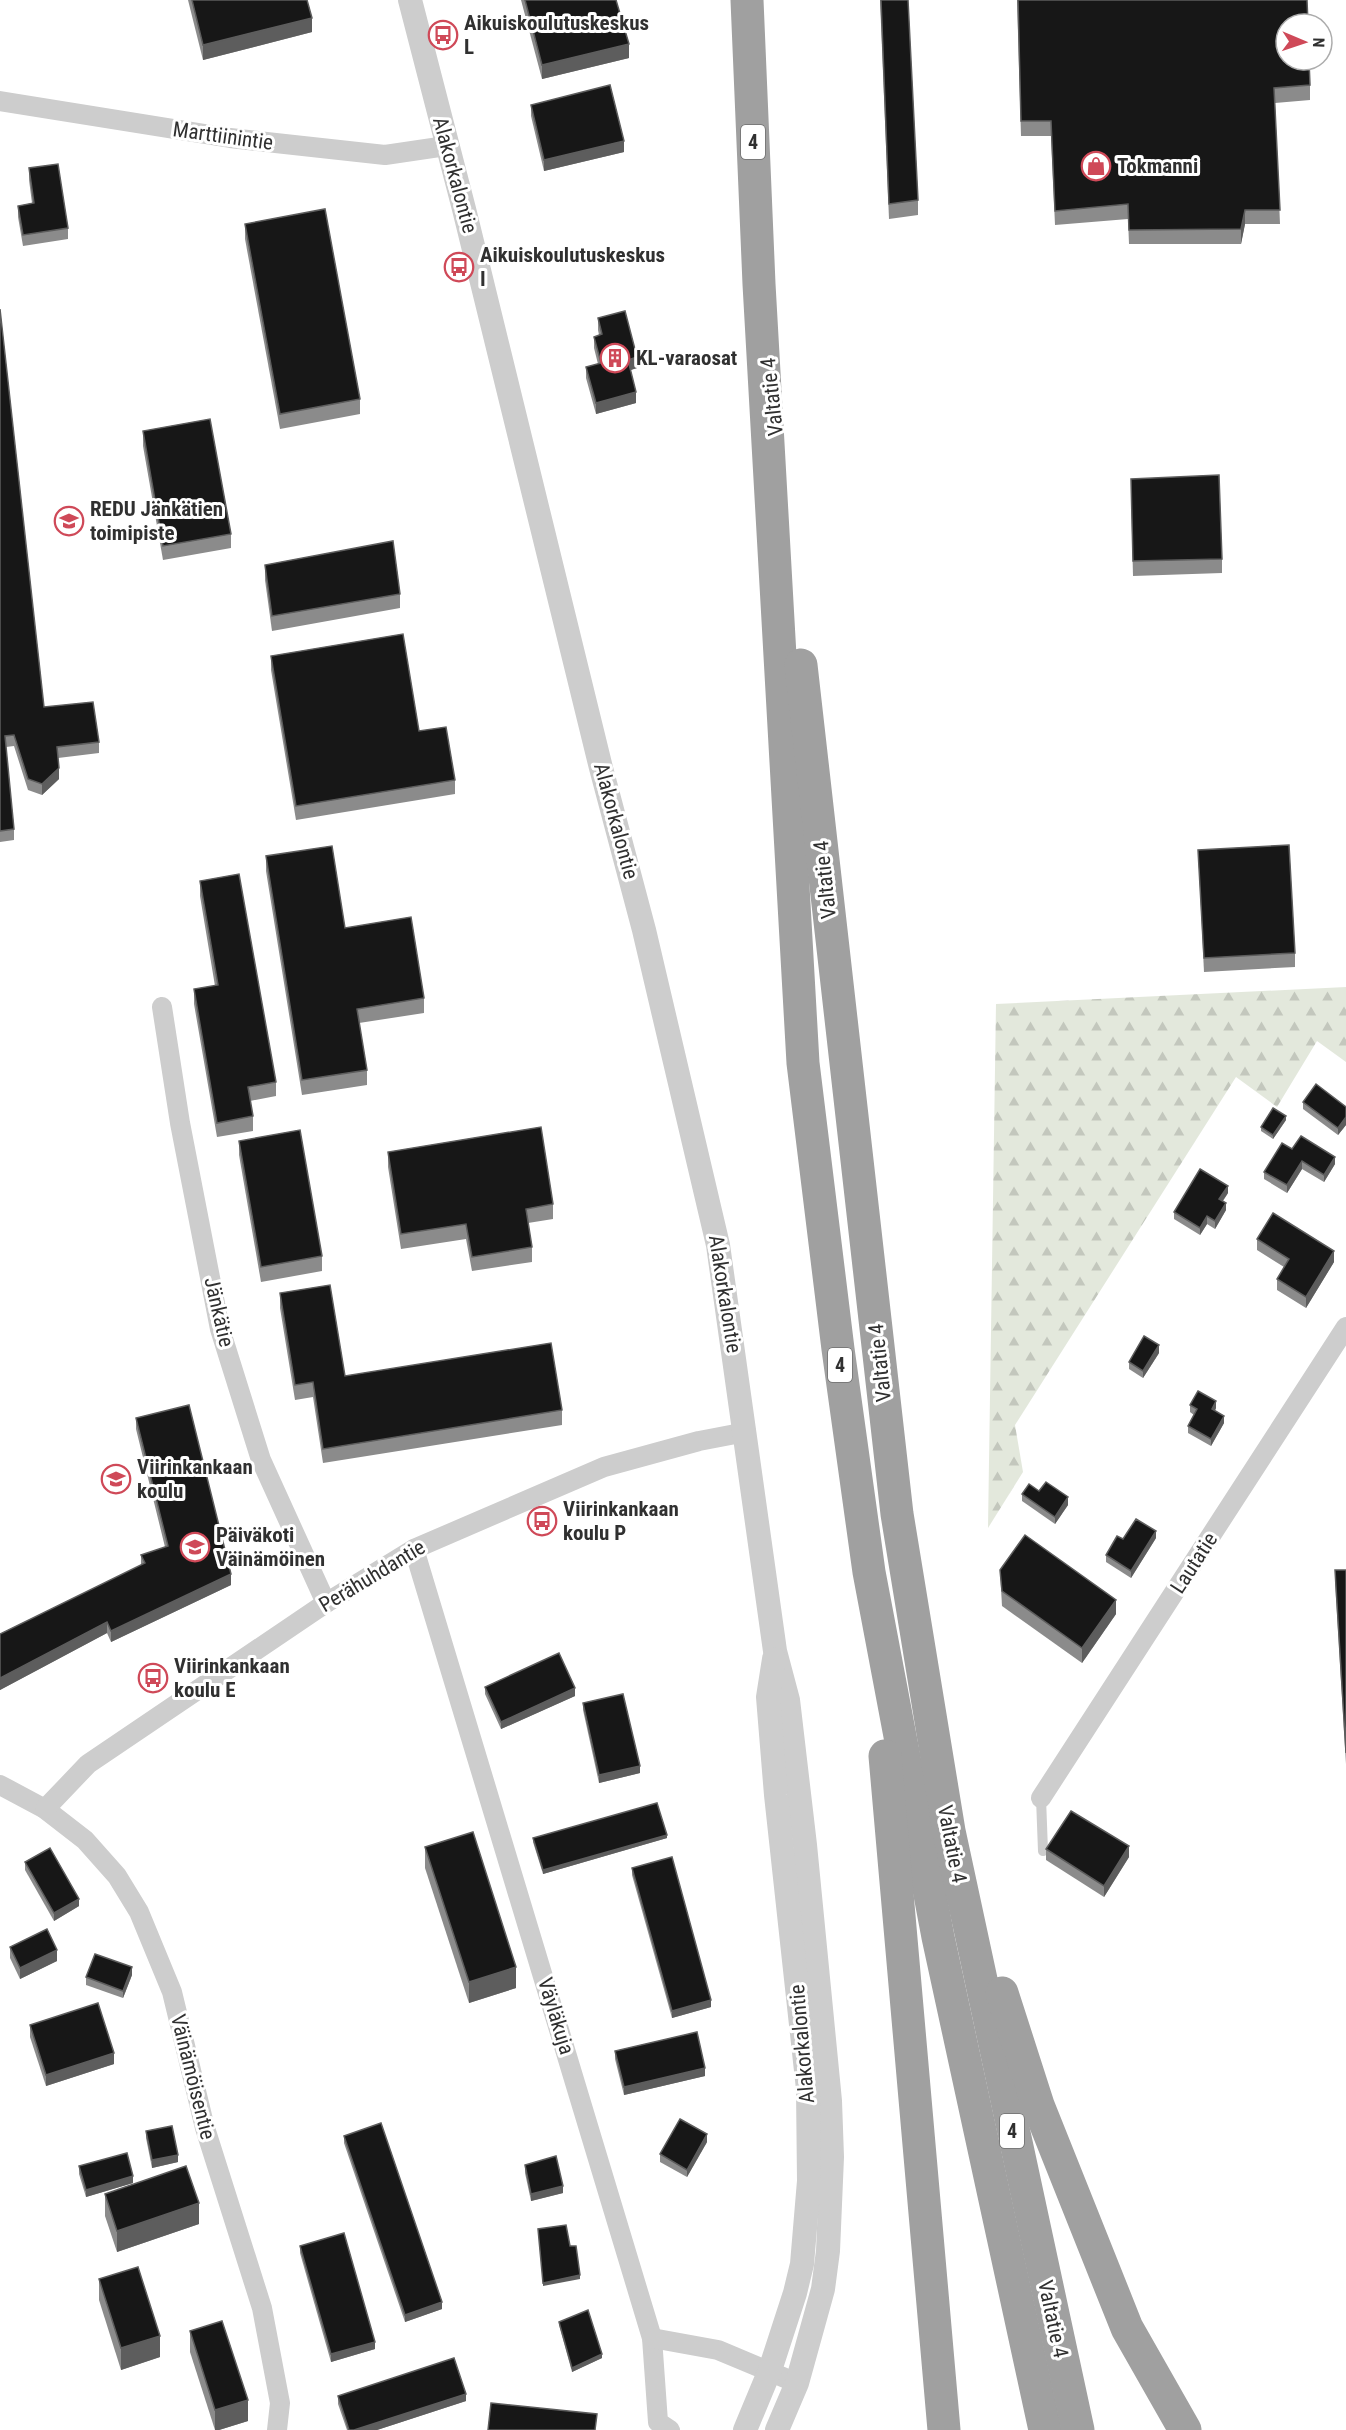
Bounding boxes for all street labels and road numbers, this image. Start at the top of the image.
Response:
street label: Alakorkalontie [428,114,482,236]
street label: Marttiinintie [171,117,275,155]
road number: 4 [741,125,765,159]
street label: Valtatie 4 [756,357,788,437]
street label: Alakorkalontie [589,760,643,882]
street label: Valtatie 4 [809,840,841,920]
street label: Alakorkalontie [704,1233,746,1355]
street label: Jänkätie [199,1275,239,1349]
street label: Valtatie 4 [864,1323,896,1403]
road number: 4 [828,1348,852,1382]
street label: Lautatie [1166,1528,1222,1598]
street label: Perähuhdantie [315,1535,429,1617]
street label: Valtatie 4 [933,1803,971,1885]
street label: Väyläkuja [533,1975,579,2057]
street label: Alakorkalontie [785,1983,819,2104]
street label: Väinämöisentie [166,2012,220,2142]
road number: 4 [1000,2114,1024,2148]
street label: Valtatie 4 [1033,2278,1073,2360]

